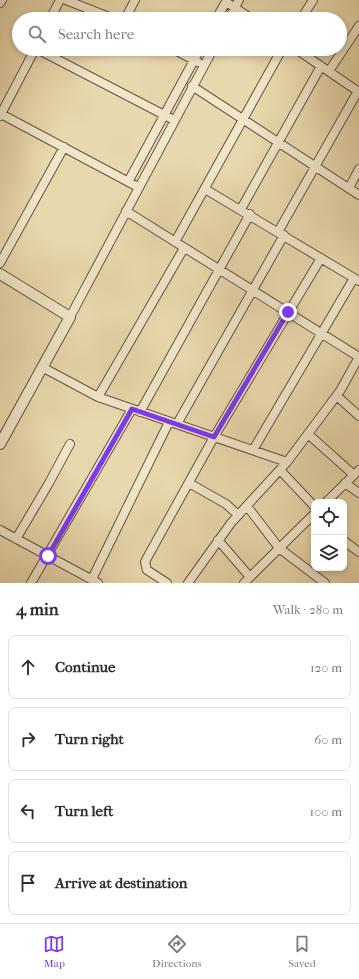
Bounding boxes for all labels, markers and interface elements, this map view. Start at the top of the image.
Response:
search box [12,12,347,56]
icon: search [26,23,48,45]
text: Search here [58,25,134,43]
route end [279,303,297,321]
map controls [311,499,347,571]
button: locate [311,499,347,535]
button: layers [311,535,347,571]
route start [39,547,57,565]
text: 4 min [16,599,59,619]
text: Walk · 280 m [273,602,343,617]
icon: ahead [17,656,39,678]
text: Continue [55,658,115,676]
text: 120 m [310,660,342,675]
icon: right [17,728,39,750]
text: Turn right [55,730,124,748]
text: 60 m [314,732,342,747]
icon: left [17,800,39,822]
text: Turn left [55,802,113,820]
text: 100 m [309,804,342,819]
icon: arrive [17,872,39,894]
text: Arrive at destination [55,874,187,892]
tab: Map [43,933,65,970]
tab: Directions [152,933,202,970]
tab: Saved [288,933,316,970]

